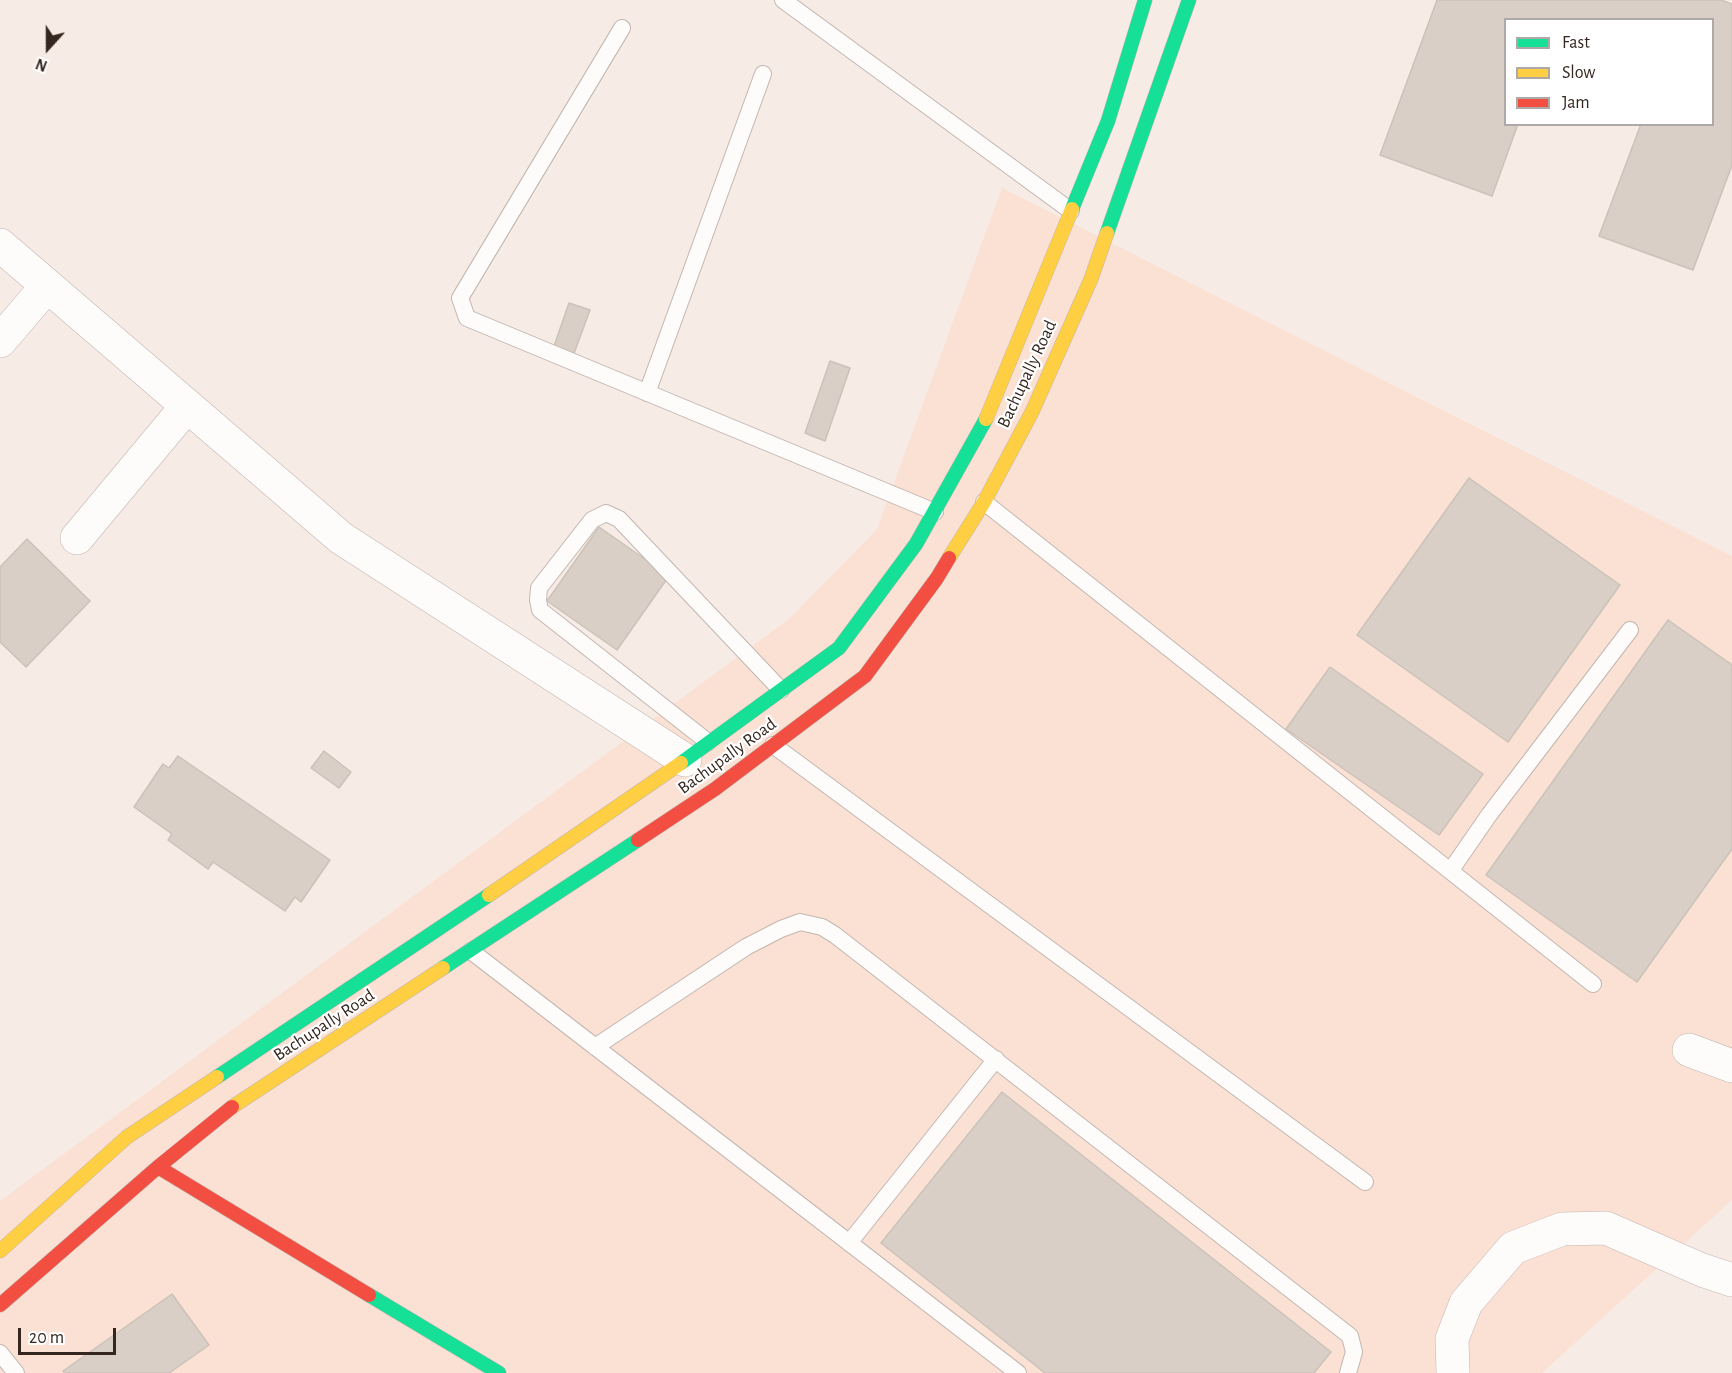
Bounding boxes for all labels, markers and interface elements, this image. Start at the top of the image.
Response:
north arrow [18,18,78,78]
legend [1504,18,1714,126]
text: Fast [1562,34,1590,52]
text: N [33,55,50,74]
text: Slow [1562,64,1595,82]
text: Jam [1562,94,1590,112]
street label: Bachupally Road [993,317,1061,431]
street label: Bachupally Road [674,713,780,799]
street label: Bachupally Road [269,984,379,1066]
scale bar [21,1316,118,1354]
text: 20 m [29,1329,64,1347]

